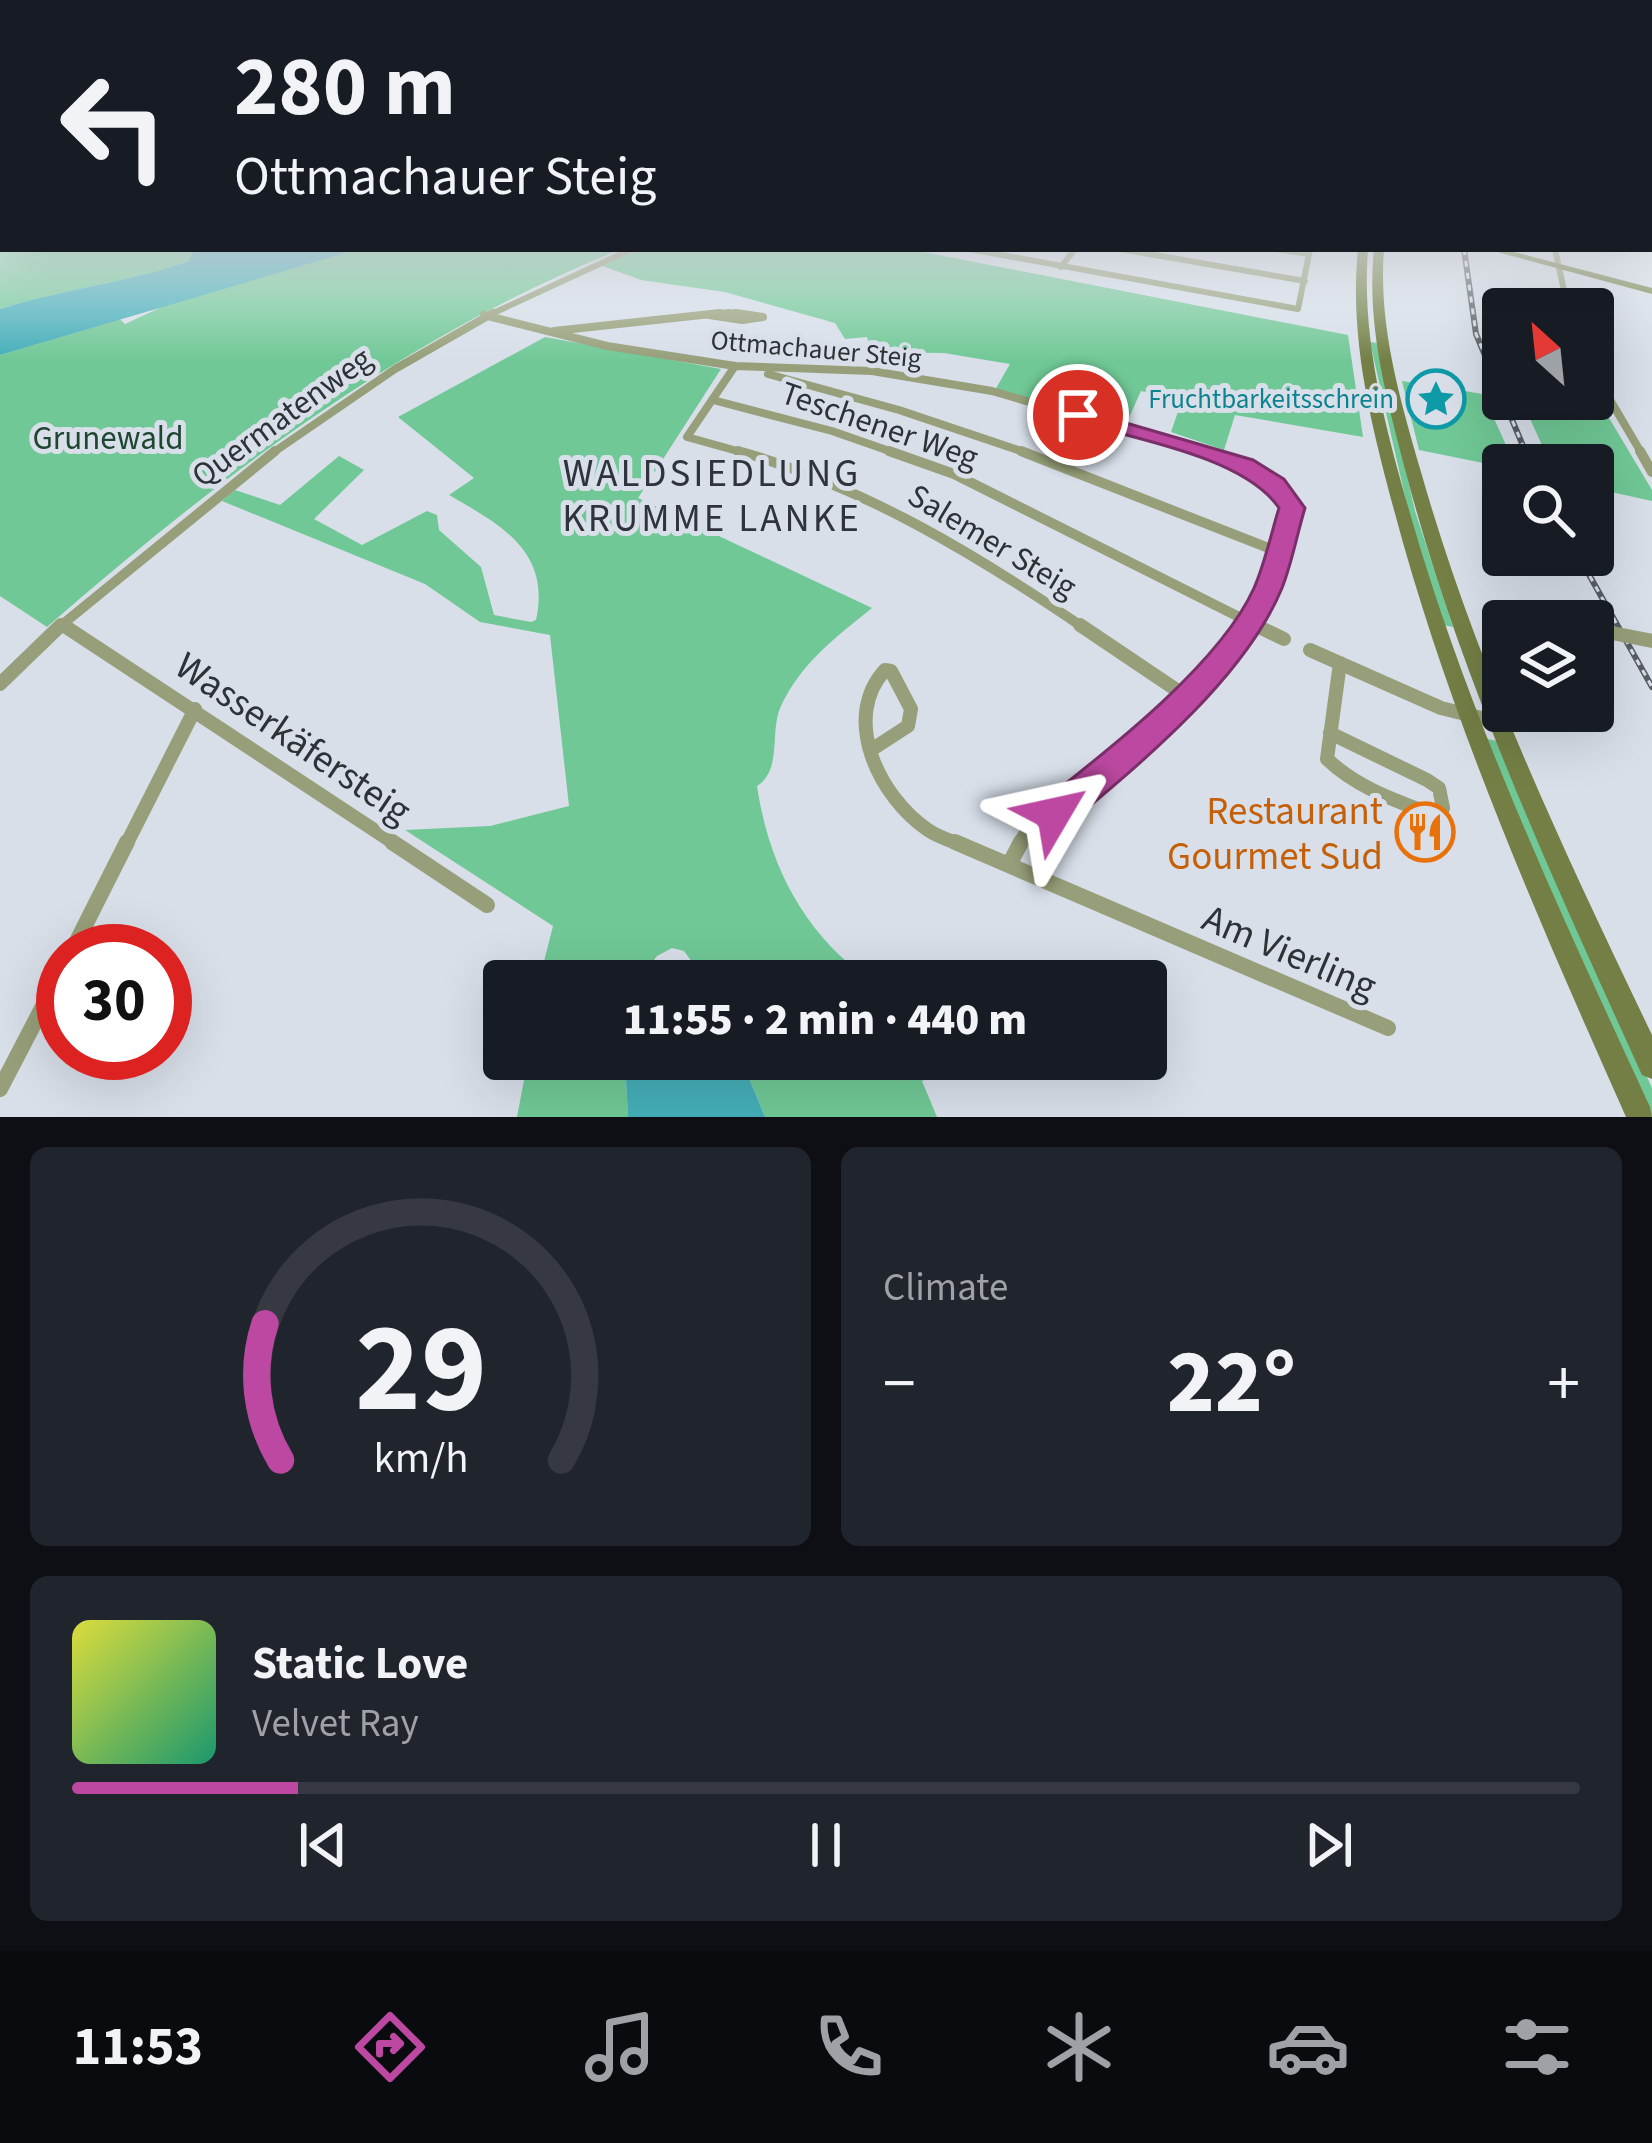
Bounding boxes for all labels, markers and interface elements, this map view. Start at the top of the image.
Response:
text: 280 m [234,28,456,148]
icon: left [36,48,192,204]
text: Ottmachauer Steig [234,139,657,216]
north arrow [1482,288,1614,420]
map controls [1482,288,1614,732]
street label: Ottmachauer Steig [709,321,923,378]
street label: Quermatenweg [182,336,382,499]
pin [1027,364,1129,466]
place icon: Fruchtbarkeitsschrein [1405,368,1467,430]
street label: Teschener Weg [774,370,985,481]
place label: Fruchtbarkeitsschrein [1148,380,1394,419]
icon: arrive [1045,382,1111,448]
park label: Grunewald [32,415,184,462]
button: search [1482,444,1614,576]
district label: WALDSIEDLUNG KRUMME LANKE [562,446,862,547]
street label: Salemer Steig [899,472,1086,610]
button: layers [1482,600,1614,732]
street label: Wasserkäfersteig [164,639,423,839]
position arrow [991,751,1117,877]
place label: Restaurant Gourmet Sud [1167,784,1383,885]
restaurant icon: Restaurant Gourmet Sud [1394,801,1456,863]
street label: Am Vierling [1193,891,1385,1015]
speed limit sign: 30 [36,924,192,1080]
text: 11:55 · 2 min · 440 m [623,988,1027,1052]
text: Climate [883,1260,1008,1316]
text: 29 [355,1281,486,1459]
text: 22° [1167,1319,1296,1447]
text: − [883,1337,916,1431]
text: + [1547,1337,1580,1431]
text: km/h [373,1427,468,1488]
text: Static Love [252,1632,468,1696]
text: Velvet Ray [252,1696,419,1752]
icon: previous [290,1812,356,1878]
icon: pause [793,1812,859,1878]
icon: next [1296,1812,1362,1878]
icon: directions [348,2005,432,2089]
icon: music [578,2005,662,2089]
icon: phone [807,2005,891,2089]
icon: climate [1037,2005,1121,2089]
icon: car [1266,2005,1350,2089]
icon: filters [1495,2005,1579,2089]
text: 11:53 [73,2009,203,2086]

